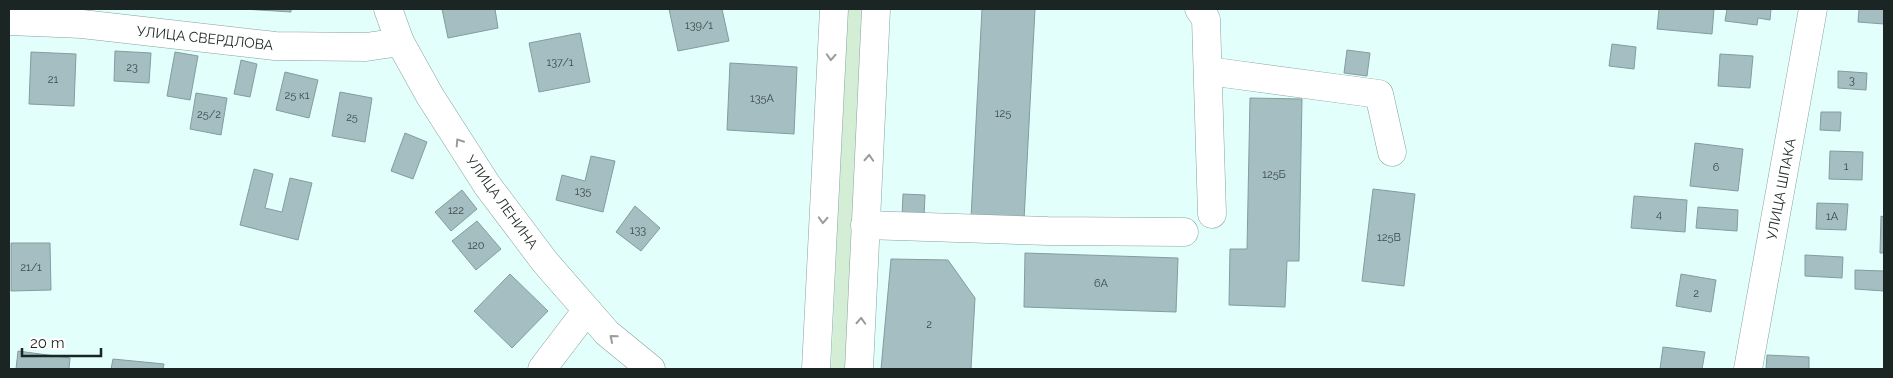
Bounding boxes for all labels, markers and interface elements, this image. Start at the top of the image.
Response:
house number: 139/1 [685,19,713,32]
street label: УЛИЦА СВЕРДЛОВА [136,23,275,53]
one-way arrow [826,54,836,62]
house number: 137/1 [547,56,574,69]
house number: 23 [126,61,138,74]
house number: 21 [48,73,59,86]
house number: 3 [1849,74,1855,87]
house number: 25 к1 [285,89,310,102]
house number: 135А [750,92,775,105]
house number: 125 [995,107,1011,120]
house number: 25/2 [197,108,221,121]
house number: 25 [346,111,358,124]
street label: УЛИЦА ШПАКА [1763,136,1799,241]
one-way arrow [456,138,466,147]
street label: УЛИЦА ЛЕНИНА [463,152,542,252]
one-way arrow [863,154,874,162]
house number: 1 [1844,160,1849,173]
house number: 6 [1713,161,1720,174]
house number: 125Б [1262,168,1286,181]
house number: 135 [575,185,591,198]
house number: 122 [448,204,464,217]
house number: 4 [1656,208,1662,221]
house number: 1А [1826,210,1839,223]
one-way arrow [818,216,828,224]
house number: 133 [630,224,646,237]
house number: 125В [1377,231,1401,244]
house number: 120 [467,239,485,252]
house number: 21/1 [20,261,42,274]
house number: 6А [1094,277,1109,290]
house number: 2 [1693,287,1699,300]
one-way arrow [856,316,866,324]
house number: 2 [926,318,932,331]
scale bar [22,326,101,358]
text: 20 m [30,334,65,352]
one-way arrow [610,336,619,344]

